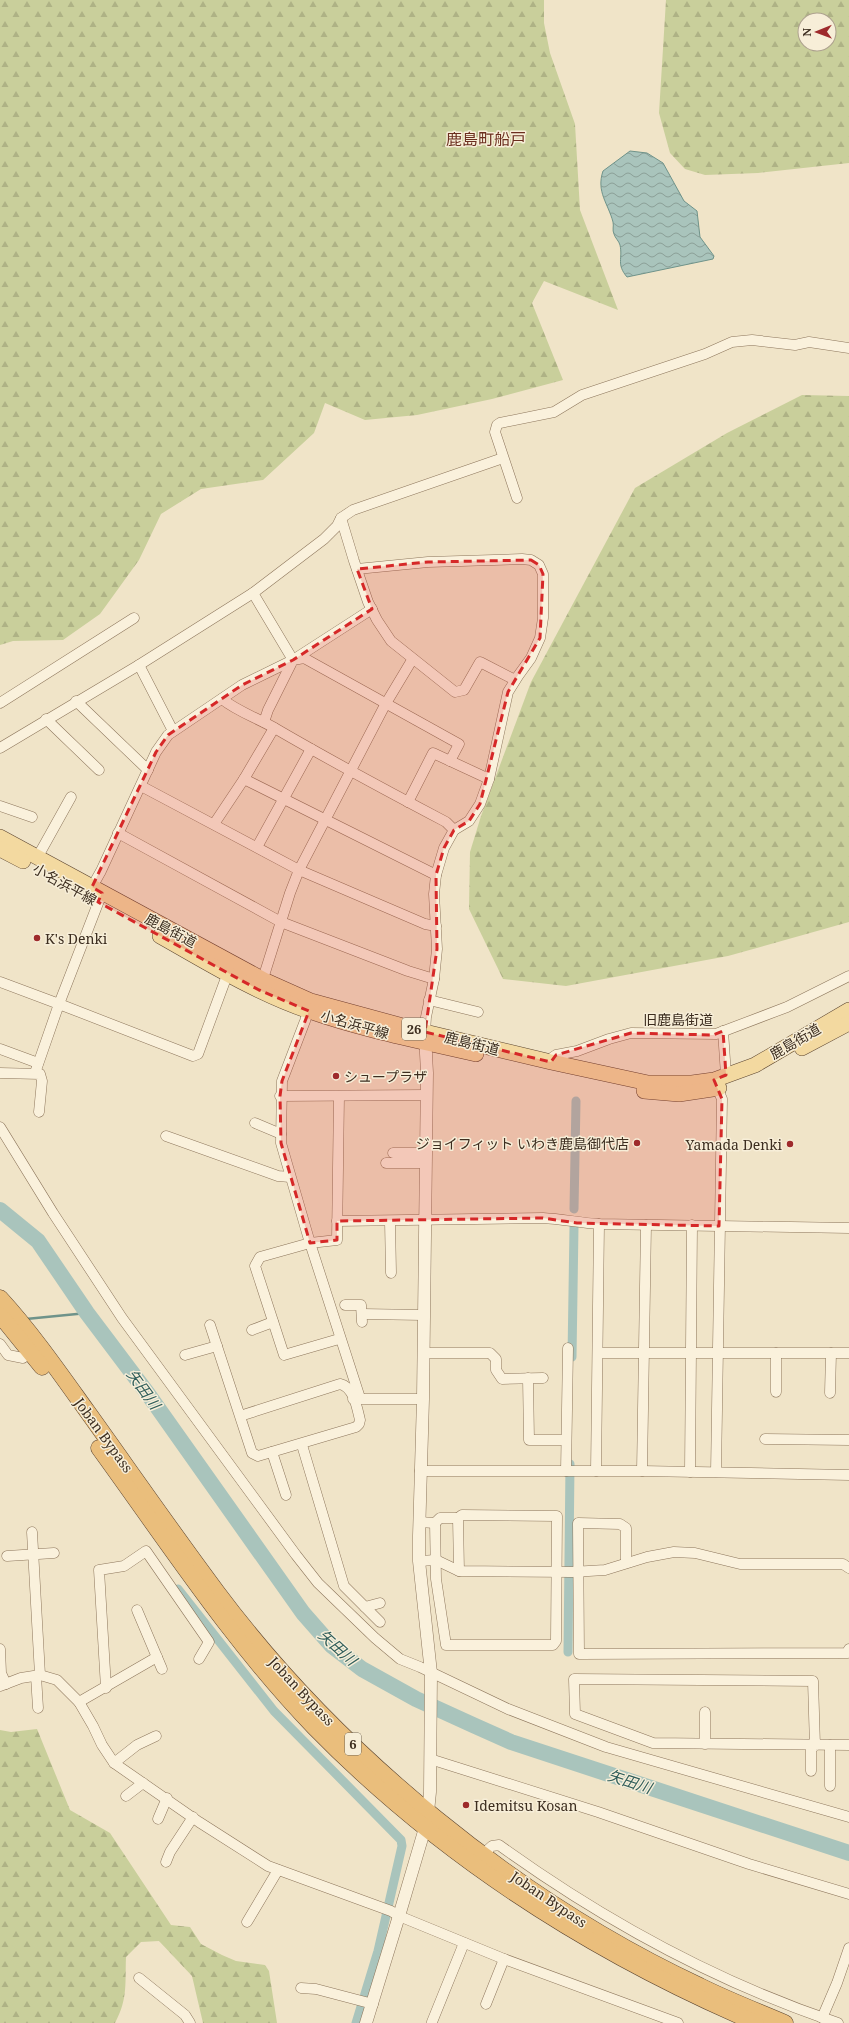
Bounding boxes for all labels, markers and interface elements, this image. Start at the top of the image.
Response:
north arrow [797,12,837,52]
text: N [799,27,814,37]
district label: 鹿島町船戸 [446,128,526,150]
street label: 小名浜平線 [30,859,100,909]
street label: 鹿島街道 [142,908,200,952]
place label: K's Denki [45,929,108,948]
marker: K's Denki [32,933,42,943]
street label: 小名浜平線 [319,1005,391,1043]
street label: 旧鹿島街道 [643,1010,713,1029]
road number: 26 [402,1018,426,1040]
street label: 鹿島街道 [766,1019,824,1063]
street label: 鹿島街道 [443,1027,501,1059]
place label: シュープラザ [344,1067,427,1086]
marker: シュープラザ [331,1071,341,1081]
place label: ジョイフィット いわき鹿島御代店 [416,1134,629,1153]
place label: Yamada Denki [685,1135,783,1154]
marker: ジョイフィット いわき鹿島御代店 [632,1138,642,1148]
marker: Yamada Denki [785,1139,795,1149]
water label: 矢田川 [123,1365,166,1415]
street label: Joban Bypass [70,1393,138,1476]
water label: 矢田川 [315,1625,363,1671]
street label: Joban Bypass [264,1652,339,1730]
road number: 6 [345,1733,361,1755]
water label: 矢田川 [606,1765,656,1798]
place label: Idemitsu Kosan [474,1796,578,1815]
marker: Idemitsu Kosan [461,1800,471,1810]
street label: Joban Bypass [506,1866,591,1932]

